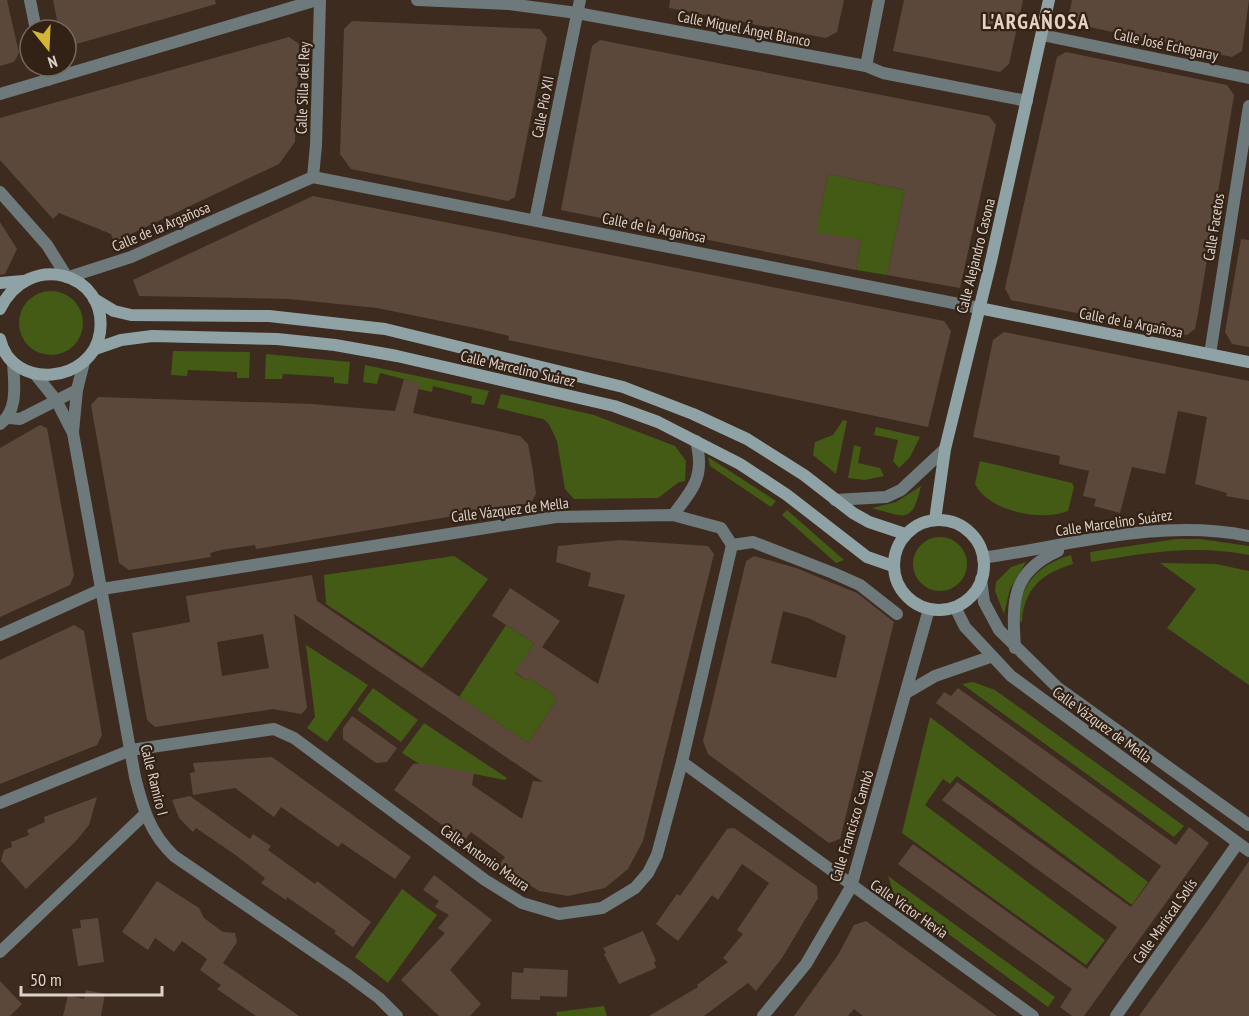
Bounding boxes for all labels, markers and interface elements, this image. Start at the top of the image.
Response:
street label: Calle Miguel Ángel Blanco [676,6,812,51]
district label: L'ARGAÑOSA [982,8,1090,35]
north arrow [18,18,78,78]
street label: Calle José Echegaray [1112,24,1220,65]
street label: Calle Silla del Rey [291,41,314,135]
text: N [45,51,60,73]
street label: Calle Pío XII [527,74,558,140]
street label: Calle Facetos [1199,192,1228,262]
street label: Calle Alejandro Casona [952,196,999,316]
street label: Calle de la Argañosa [109,197,213,256]
street label: Calle de la Argañosa [601,208,707,247]
street label: Calle de la Argañosa [1078,303,1184,342]
street label: Calle Marcelino Suárez [459,346,577,391]
street label: Calle Vázquez de Mella [450,493,570,526]
street label: Calle Marcelino Suárez [1054,505,1173,540]
street label: Calle Vázquez de Mella [1049,682,1156,767]
street label: Calle Ramiro I [136,742,172,817]
street label: Calle Francisco Cambó [826,768,878,884]
street label: Calle Antonio Maura [437,820,534,895]
street label: Calle Mariscal Solís [1128,874,1201,967]
street label: Calle Víctor Hevia [867,875,952,942]
scale bar [21,959,162,997]
text: 50 m [30,968,62,991]

